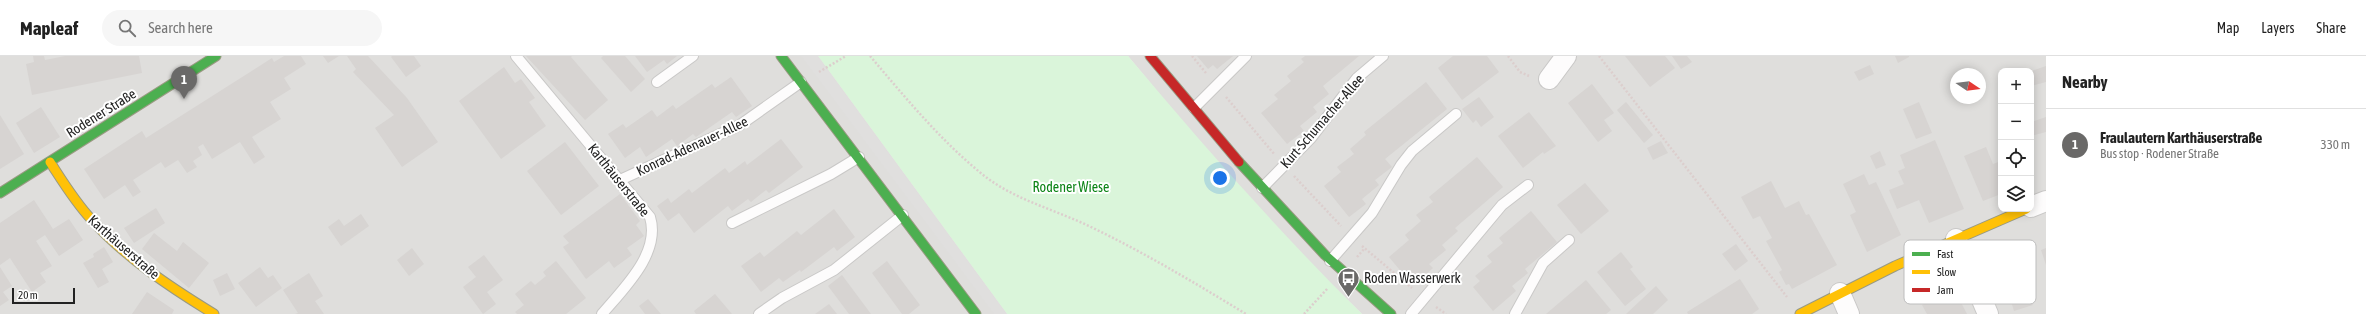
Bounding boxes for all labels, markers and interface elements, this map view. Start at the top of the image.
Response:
search box [102,10,382,46]
text: Mapleaf [20,17,78,39]
icon: search [116,17,138,39]
text: Search here [148,19,213,36]
text: Map [2217,20,2239,36]
text: Layers [2261,20,2294,36]
text: Share [2316,20,2346,36]
pin: 1 [171,66,197,99]
north arrow [1950,68,1986,104]
map controls [1998,68,2034,212]
button: + [1998,68,2034,104]
street label: Kurt-Schumacher-Allee [1277,71,1367,171]
text: Nearby [2062,72,2108,92]
street label: Rodener Straße [63,85,139,141]
button: − [1998,104,2034,140]
street label: Konrad-Adenauer-Allee [634,113,750,179]
text: Fraulautern Karthäuserstraße [2100,129,2262,146]
text: 1 [2072,137,2078,152]
text: 330 m [2321,137,2350,152]
street label: Karthäuserstraße [585,140,653,220]
button: locate [1998,140,2034,176]
text: Bus stop · Rodener Straße [2100,146,2219,161]
your location [1210,168,1230,188]
button: layers [1998,176,2034,212]
park label: Rodener Wiese [1033,179,1109,195]
street label: Karthäuserstraße [85,212,163,282]
legend [1904,240,2036,304]
text: Fast [1937,248,1953,260]
bus stop icon: Roden Wasserwerk [1335,265,1361,298]
text: Slow [1937,266,1956,278]
place label: Roden Wasserwerk [1364,270,1461,286]
text: Jam [1937,284,1954,296]
scale bar [12,286,75,305]
text: 20 m [18,289,38,301]

